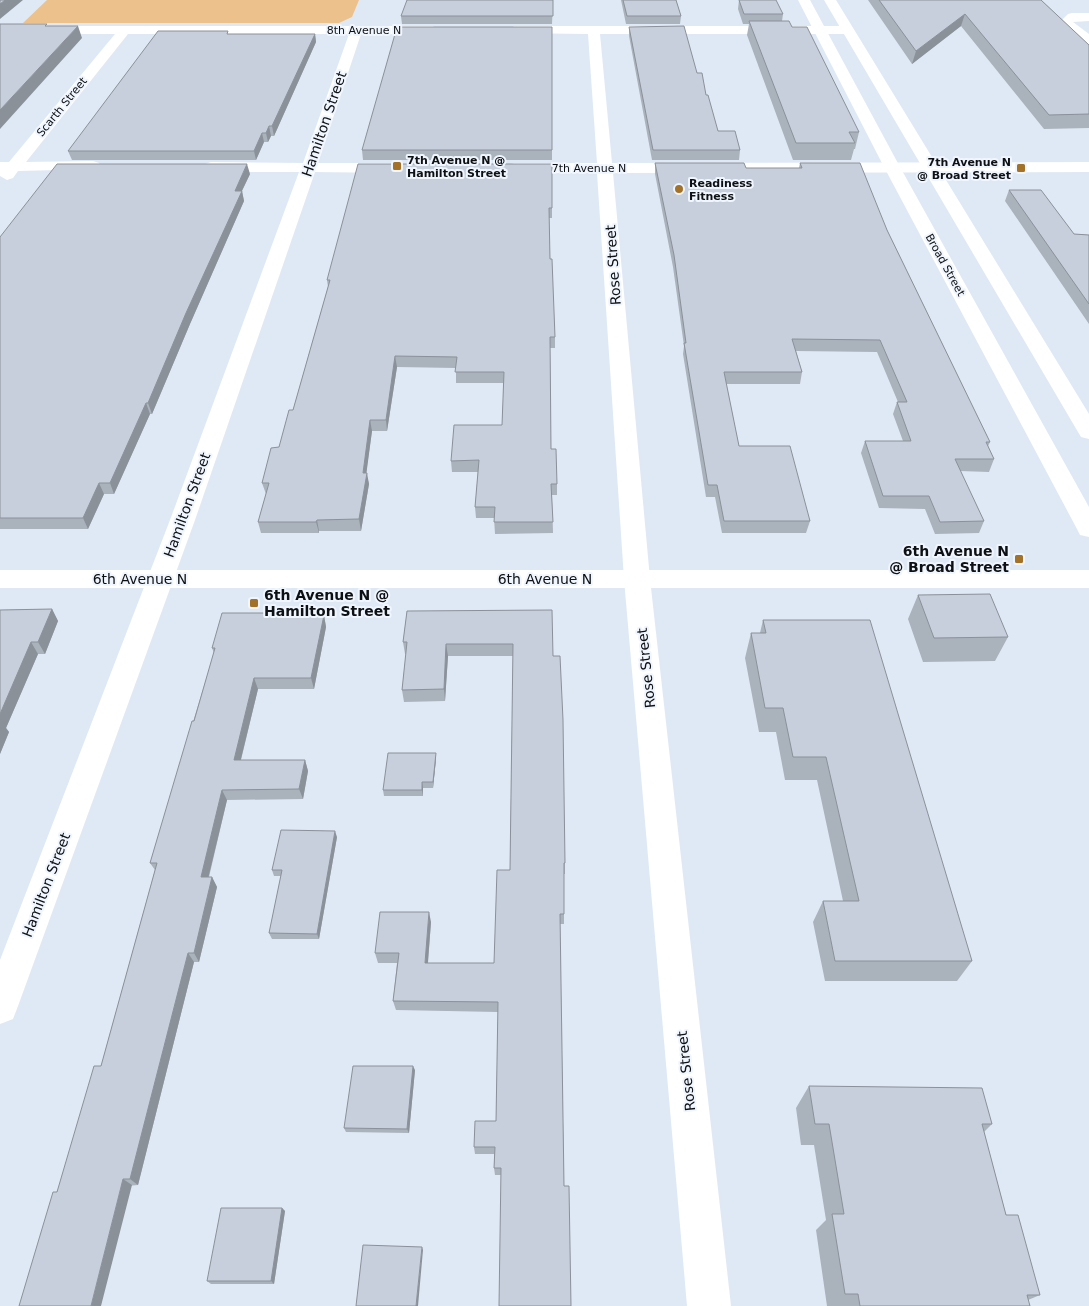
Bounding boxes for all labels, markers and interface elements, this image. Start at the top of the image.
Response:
street label: 8th Avenue N [327,24,401,37]
street label: Hamilton Street [298,69,350,179]
street label: Scarth Street [34,74,90,139]
place label: 7th Avenue N @ Hamilton Street [407,154,506,180]
place label: 7th Avenue N @ Broad Street [917,156,1011,182]
marker: 7th Avenue N @ Hamilton Street [391,160,403,172]
street label: 7th Avenue N [552,162,626,175]
marker: 7th Avenue N @ Broad Street [1015,162,1027,174]
place label: Readiness Fitness [689,177,753,203]
marker: Readiness Fitness [673,183,685,195]
street label: Rose Street [602,224,624,306]
street label: Broad Street [923,232,968,299]
street label: Hamilton Street [161,450,214,560]
place label: 6th Avenue N @ Broad Street [889,543,1009,575]
marker: 6th Avenue N @ Broad Street [1013,553,1025,565]
street label: 6th Avenue N [93,571,187,587]
street label: 6th Avenue N [498,571,592,587]
place label: 6th Avenue N @ Hamilton Street [264,587,390,619]
marker: 6th Avenue N @ Hamilton Street [248,597,260,609]
street label: Rose Street [634,627,658,709]
street label: Hamilton Street [19,830,73,939]
street label: Rose Street [674,1030,698,1112]

